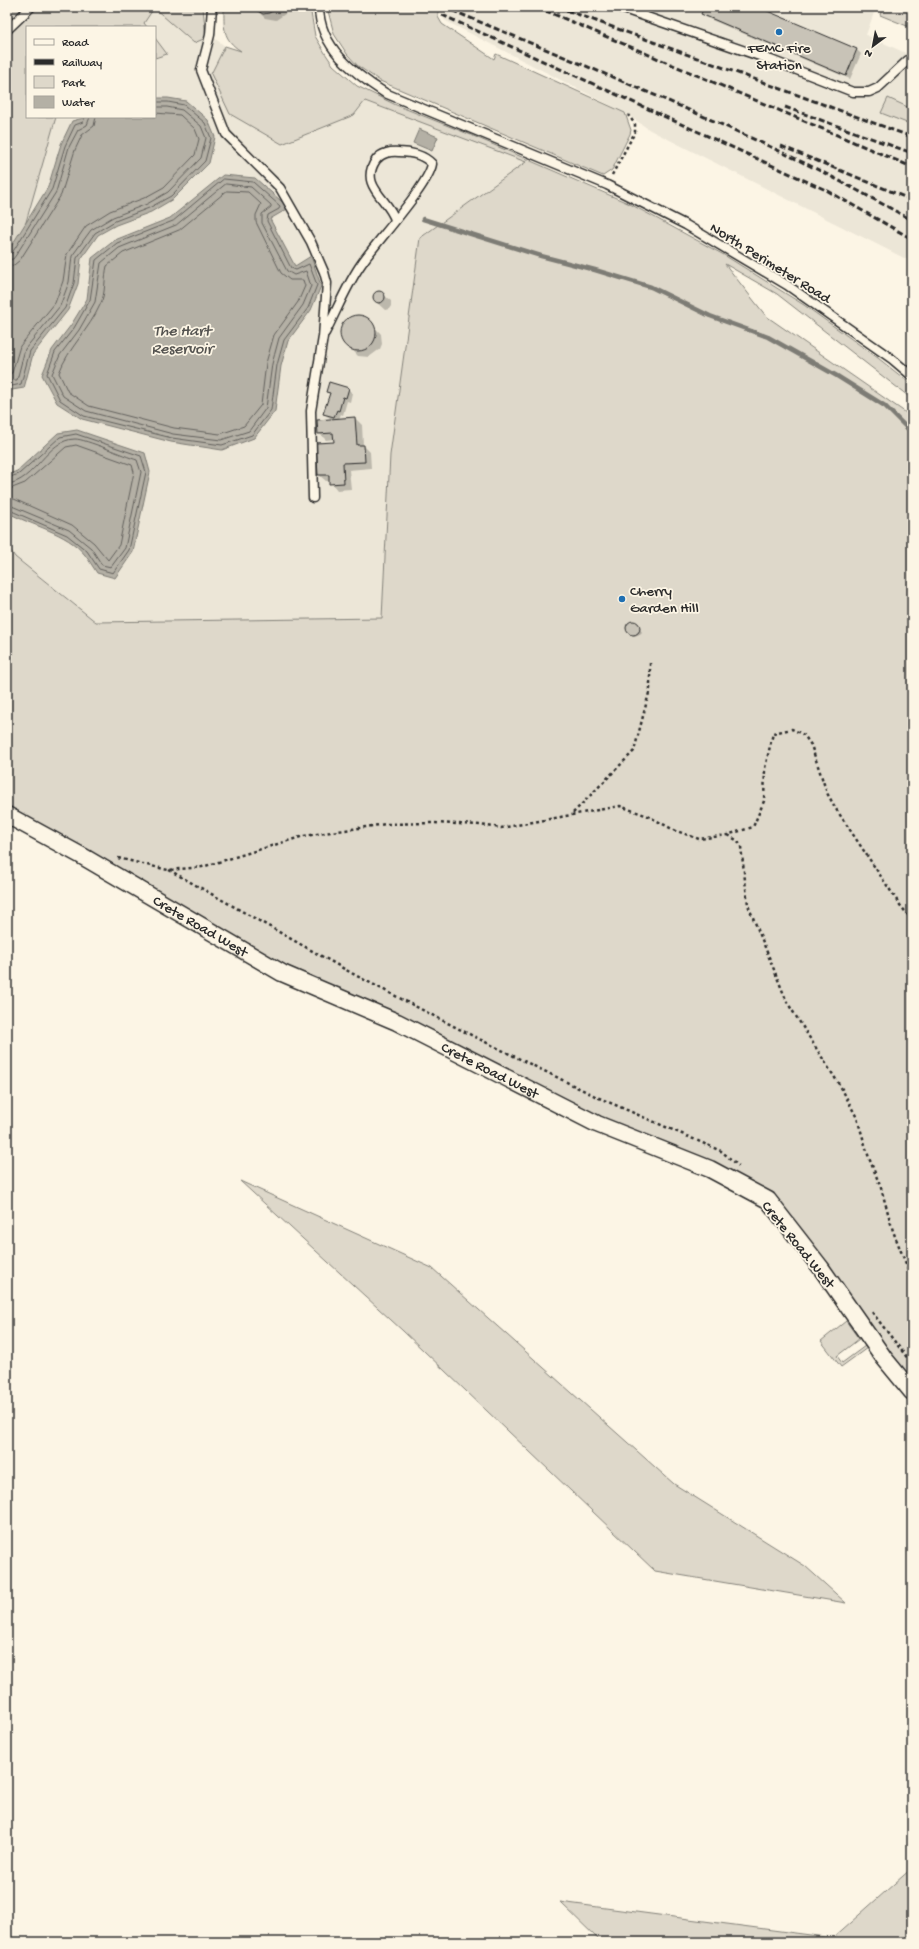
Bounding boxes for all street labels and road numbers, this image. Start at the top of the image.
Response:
street label: North Perimeter Road [706,219,835,309]
street label: Crete Road West [149,892,252,963]
street label: Crete Road West [438,1039,543,1105]
street label: Crete Road West [757,1198,839,1294]

